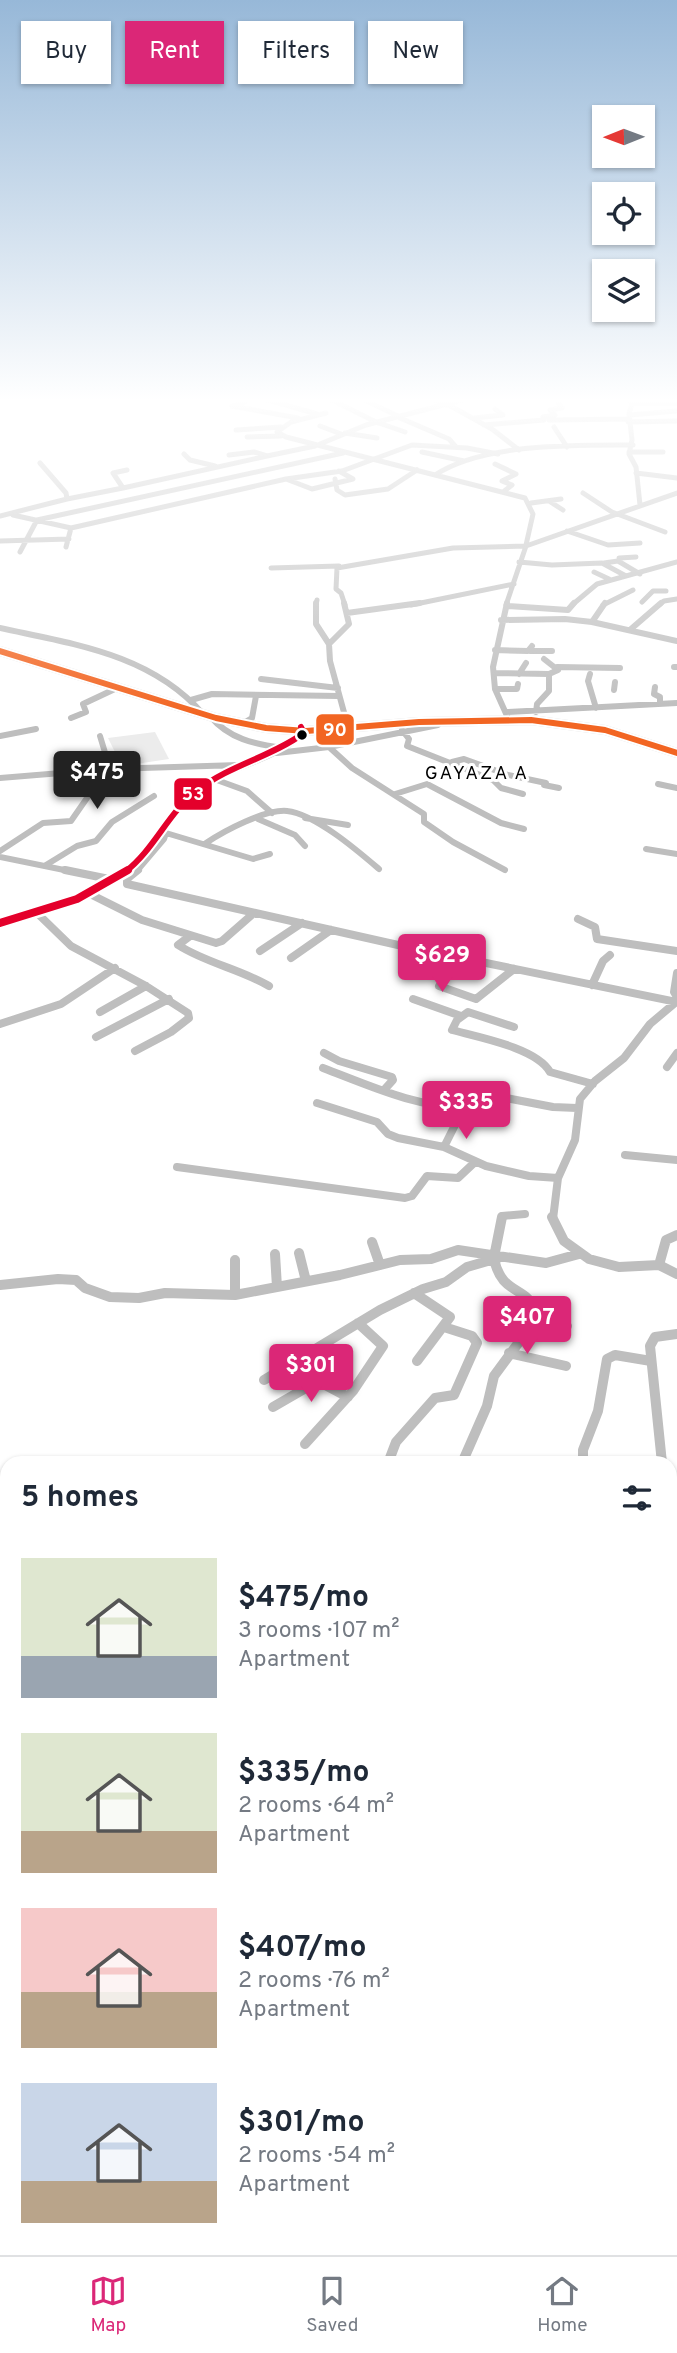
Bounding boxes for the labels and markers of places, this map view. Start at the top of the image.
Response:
unlabelled marker [295,728,309,742]
pin: $475 [56,752,138,811]
pin: $629 [401,934,483,994]
pin: $335 [425,1082,507,1141]
pin: $407 [486,1296,568,1356]
pin: $301 [270,1344,352,1404]

